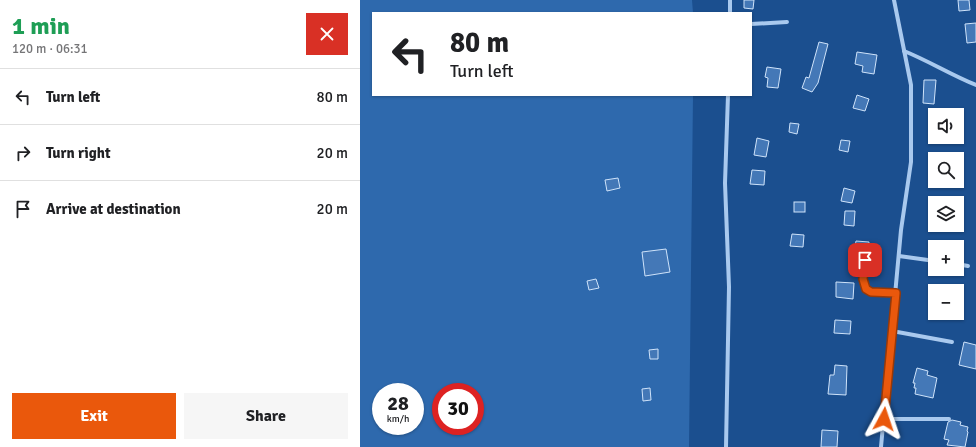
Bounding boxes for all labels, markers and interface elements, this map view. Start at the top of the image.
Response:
text: 1 min [12,11,70,41]
button: close [306,13,348,55]
text: 80 m [450,26,509,60]
icon: left [384,28,436,80]
text: 120 m · 06:31 [12,41,88,57]
text: Turn left [450,60,513,82]
icon: left [12,86,34,108]
text: Turn left [46,88,100,106]
text: 80 m [317,88,348,106]
map controls [928,108,964,320]
button: sound [928,108,964,144]
icon: right [12,142,34,164]
text: Turn right [46,144,111,162]
text: 20 m [317,144,348,162]
button: search [928,152,964,188]
button: layers [928,196,964,232]
icon: arrive [12,198,34,220]
text: Arrive at destination [46,200,181,218]
text: 20 m [317,200,348,218]
button: + [928,240,964,276]
pin [848,243,882,277]
icon: arrive [854,249,876,271]
button: − [928,284,964,320]
speed limit sign: 30 [432,383,484,435]
text: 28 [387,391,409,416]
button: Exit [12,393,176,439]
button: Share [184,393,348,439]
position arrow [863,398,905,440]
text: km/h [387,413,409,425]

